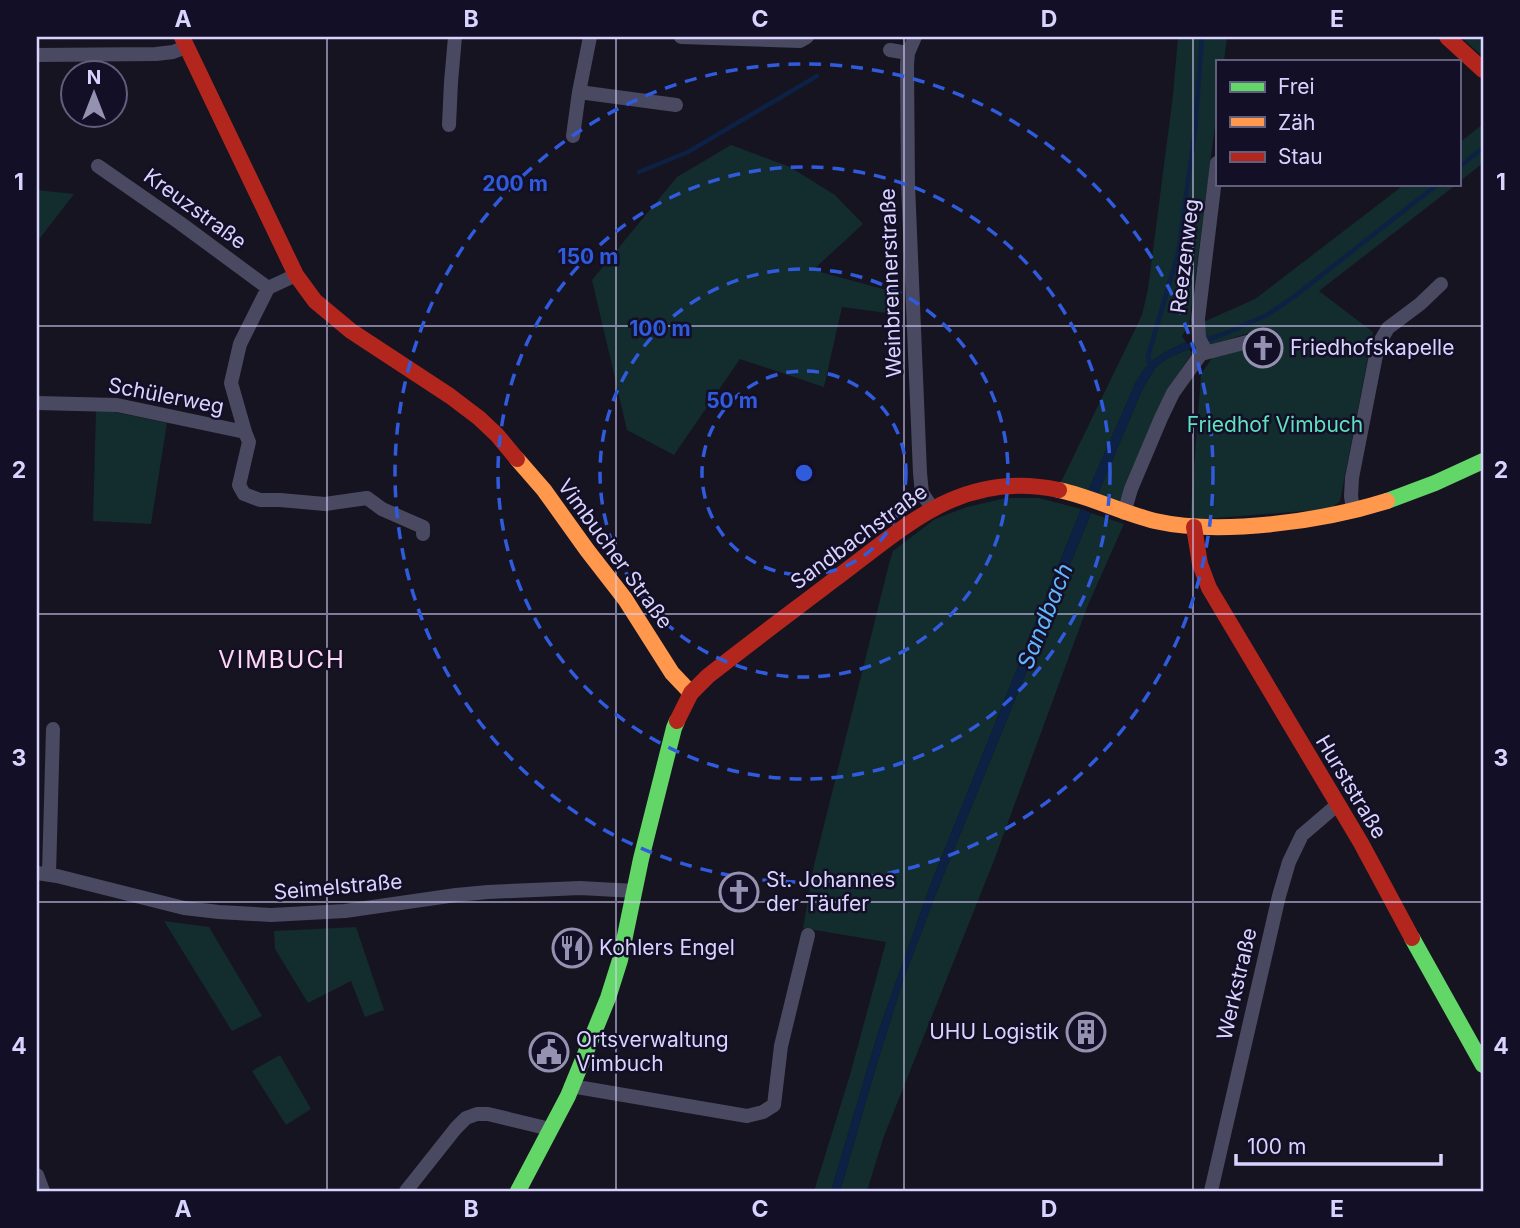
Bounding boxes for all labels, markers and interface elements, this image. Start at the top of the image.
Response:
text: A [174,5,192,33]
text: B [463,5,479,33]
text: C [751,5,769,33]
text: D [1041,5,1057,33]
text: E [1330,5,1344,33]
north arrow [60,60,130,130]
legend [1216,60,1460,186]
text: N [87,66,101,89]
text: Frei [1278,74,1315,99]
text: Zäh [1278,110,1315,135]
text: Stau [1278,144,1323,169]
street label: Kreuzstraße [139,163,251,254]
text: 1 [14,168,24,196]
text: 1 [1496,168,1506,196]
text: 200 m [482,171,548,196]
street label: Weinbrennerstraße [875,188,906,378]
street label: Reezenweg [1165,197,1204,315]
text: 150 m [558,244,618,269]
text: 100 m [629,316,691,341]
church icon: Friedhofskapelle [1242,327,1284,369]
place label: Friedhofskapelle [1290,335,1454,360]
street label: Schülerweg [106,372,226,419]
text: 50 m [706,388,758,413]
park label: Friedhof Vimbuch [1187,412,1363,437]
text: 2 [12,456,26,484]
text: 2 [1494,456,1508,484]
centre of rings [792,461,816,485]
street label: Vimbucher Straße [553,474,678,633]
street label: Sandbachstraße [786,479,932,595]
water label: Sandbach [1011,559,1079,673]
district label: VIMBUCH [218,645,346,674]
street label: Hurststraße [1311,730,1392,843]
text: 3 [12,744,26,772]
text: 3 [1494,744,1508,772]
place label: St. Johannes der Täufer [766,867,895,916]
street label: Seimelstraße [272,868,403,905]
church icon: St. Johannes der Täufer [718,871,760,913]
street label: Werkstraße [1211,925,1262,1042]
restaurant icon: Kohlers Engel [551,927,593,969]
place label: Kohlers Engel [599,935,735,960]
building icon: UHU Logistik [1065,1011,1107,1053]
place label: UHU Logistik [929,1019,1059,1044]
place label: Ortsverwaltung Vimbuch [576,1027,729,1076]
public building icon: Ortsverwaltung Vimbuch [528,1031,570,1073]
text: 4 [11,1032,27,1060]
text: 4 [1493,1032,1509,1060]
scale bar [1236,1123,1441,1167]
text: 100 m [1247,1134,1306,1159]
text: A [174,1195,192,1223]
text: B [463,1195,479,1223]
text: C [751,1195,769,1223]
text: D [1041,1195,1057,1223]
text: E [1330,1195,1344,1223]

